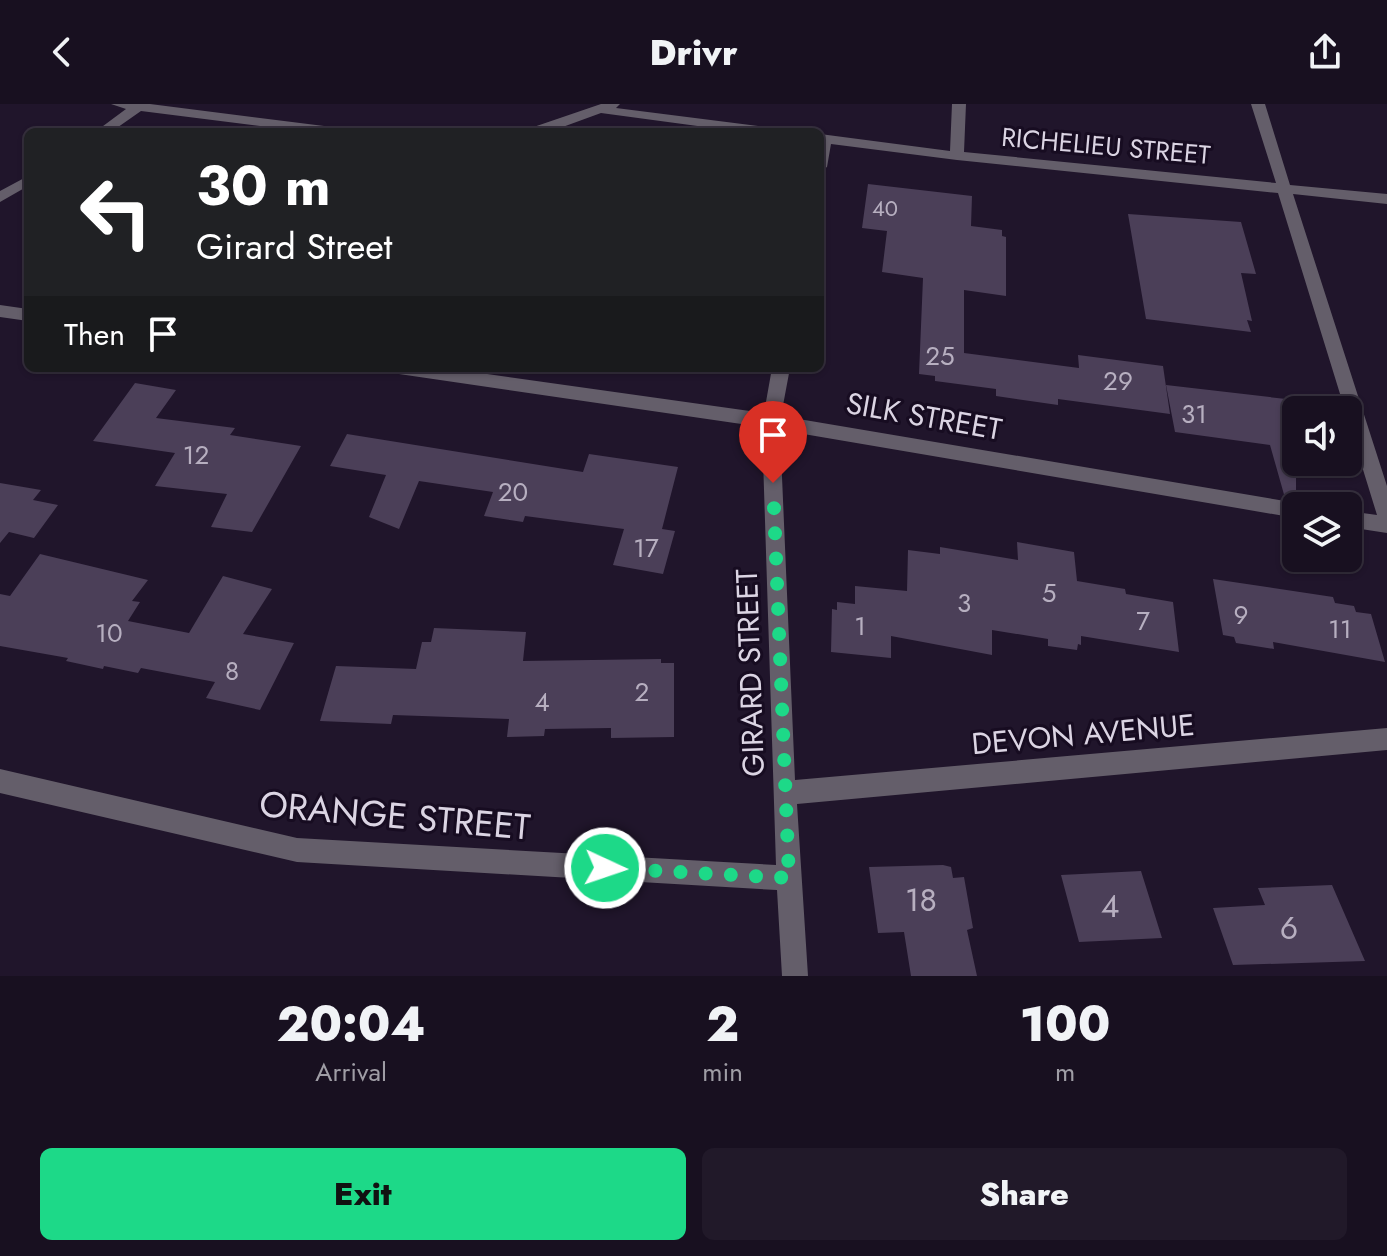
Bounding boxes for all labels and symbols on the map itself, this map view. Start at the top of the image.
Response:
street label: RICHELIEU STREET [1000,118,1212,174]
house number: 40 [872,192,898,224]
house number: 25 [925,337,955,375]
house number: 29 [1103,362,1133,400]
street label: SILK STREET [843,381,1005,451]
house number: 31 [1181,395,1207,433]
pin [739,401,807,483]
house number: 12 [183,436,209,474]
house number: 20 [498,473,528,511]
house number: 17 [633,529,659,567]
street label: GIRARD STREET [725,568,775,777]
house number: 5 [1042,574,1056,612]
house number: 3 [957,584,971,622]
house number: 9 [1234,596,1248,634]
house number: 7 [1136,602,1150,640]
house number: 1 [854,607,866,645]
house number: 11 [1328,610,1352,648]
house number: 10 [95,614,123,652]
house number: 8 [225,652,239,690]
house number: 2 [635,673,649,711]
house number: 4 [534,683,550,721]
street label: DEVON AVENUE [970,703,1196,765]
street label: ORANGE STREET [257,777,533,853]
position arrow [563,826,647,910]
house number: 18 [905,877,937,923]
house number: 4 [1101,883,1119,929]
house number: 6 [1280,905,1298,951]

